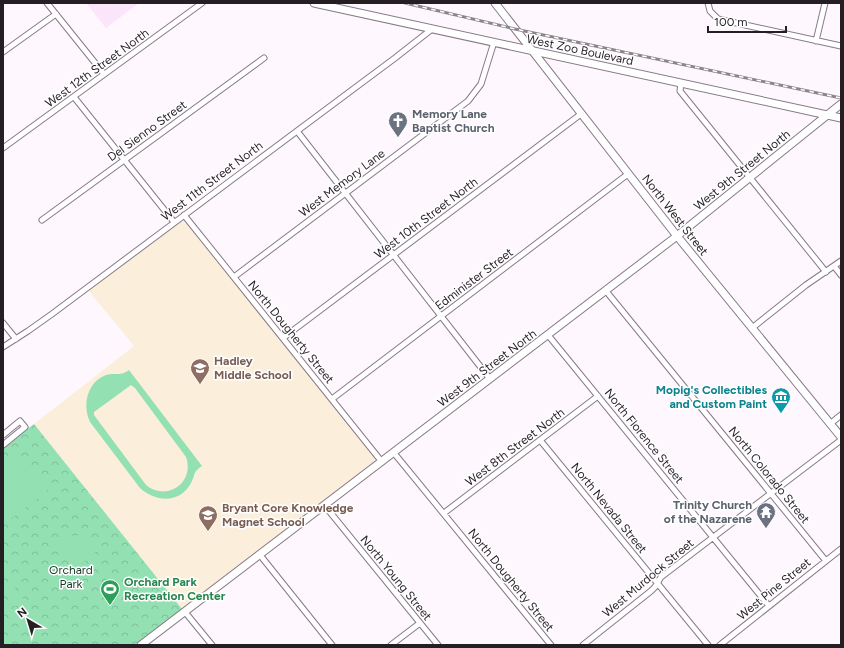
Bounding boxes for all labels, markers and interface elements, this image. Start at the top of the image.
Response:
scale bar [708,8,786,34]
text: 100 m [714,15,748,29]
street label: West 12th Street North [42,26,152,110]
street label: West Zoo Boulevard [525,32,635,68]
street label: Del Sienno Street [105,97,190,164]
place label: Memory Lane Baptist Church [412,107,495,135]
church icon: Memory Lane Baptist Church [387,110,409,138]
street label: West 9th Street North [691,127,793,213]
street label: West 11th Street North [159,138,266,224]
street label: West Memory Lane [296,146,388,220]
street label: North West Street [639,172,711,259]
street label: West 10th Street North [372,174,481,261]
street label: Edminister Street [432,245,516,313]
street label: North Dougherty Street [245,278,337,387]
street label: West 9th Street North [435,326,539,410]
place label: Hadley Middle School [214,354,292,382]
school or university icon: Hadley Middle School [189,357,211,385]
place label: Mopig's Collectibles and Custom Paint [656,383,767,411]
street label: North Florence Street [602,386,687,486]
museum icon: Mopig's Collectibles and Custom Paint [770,386,792,414]
street label: West 8th Street North [463,405,568,489]
street label: North Colorado Street [726,424,813,527]
street label: North Nevada Street [568,460,650,556]
place label: Trinity Church of the Nazarene [664,498,752,526]
place label: Bryant Core Knowledge Magnet School [222,501,354,529]
temple icon: Trinity Church of the Nazarene [755,501,777,529]
school or university icon: Bryant Core Knowledge Magnet School [197,504,219,532]
street label: North Dougherty Street [465,526,557,635]
street label: North Young Street [358,533,435,624]
street label: West Murdock Street [600,536,697,620]
street label: West Pine Street [735,555,814,623]
park label: Orchard Park [49,563,93,591]
place label: Orchard Park Recreation Center [124,575,226,603]
sports icon: Orchard Park Recreation Center [99,578,121,606]
north arrow [8,600,48,640]
text: N [15,605,30,620]

